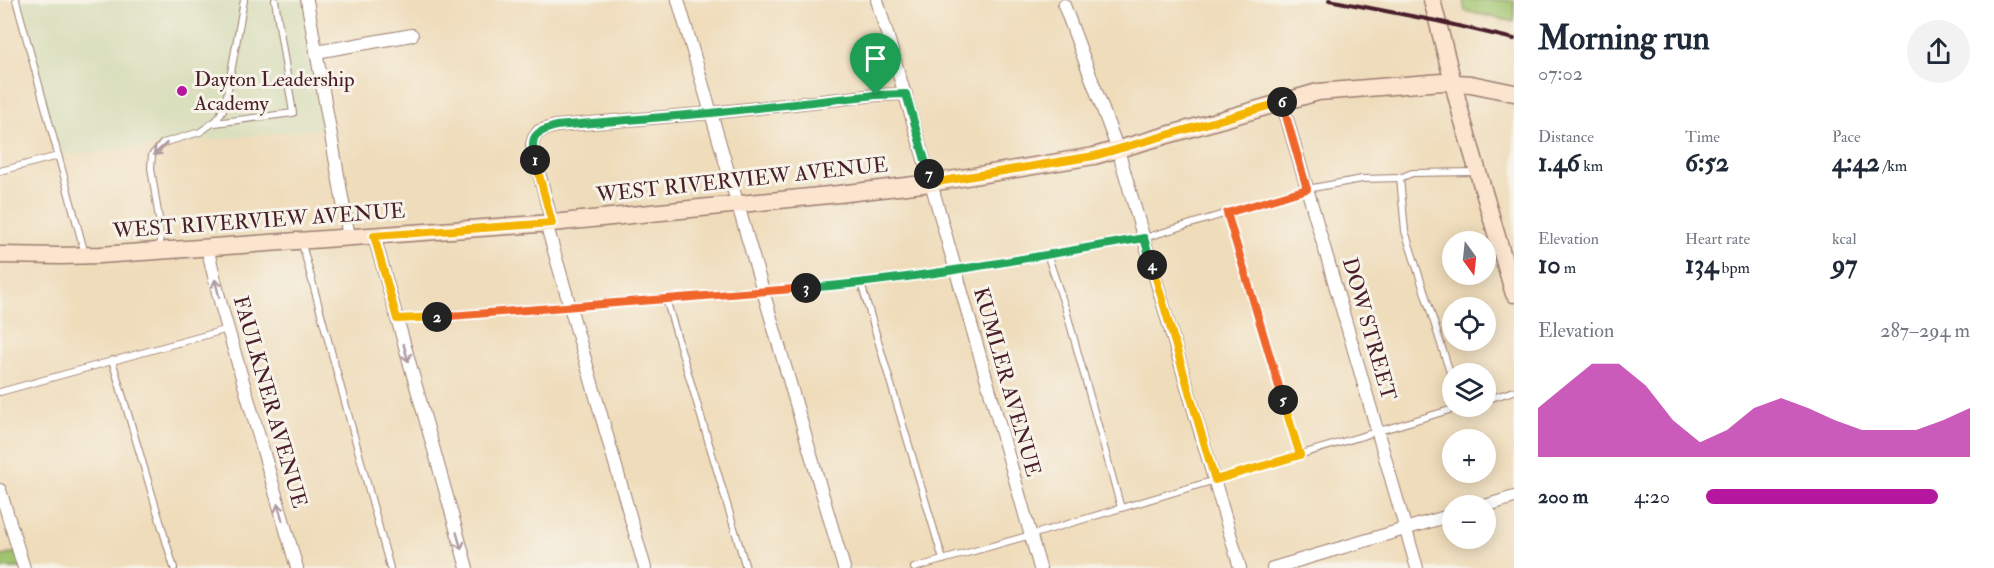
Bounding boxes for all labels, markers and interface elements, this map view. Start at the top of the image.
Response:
text: Morning run [1538,18,1710,59]
button: share [1907,20,1970,83]
pin [850,33,901,95]
icon: arrive [859,42,892,75]
text: 07:02 [1538,61,1583,86]
place label: Dayton Leadership Academy [193,66,355,117]
marker: Dayton Leadership Academy [175,84,189,98]
pin: 6 [1267,87,1297,117]
text: 6 [1278,92,1286,112]
text: Distance [1538,127,1594,147]
text: Time [1685,127,1720,147]
text: Pace [1832,127,1861,147]
one-way arrow [152,141,168,155]
pin: 1 [520,145,550,175]
text: 1.46 [1538,147,1580,179]
text: 6:52 [1685,147,1729,179]
text: 4:42 [1832,147,1880,179]
text: 1 [532,150,538,170]
street label: WEST RIVERVIEW AVENUE [594,151,889,209]
text: km [1580,156,1603,176]
text: /km [1880,156,1907,176]
pin: 7 [914,159,944,189]
text: 7 [925,164,933,184]
street label: WEST RIVERVIEW AVENUE [111,197,406,245]
text: Elevation [1538,229,1599,249]
text: Heart rate [1685,229,1750,249]
text: kcal [1832,229,1857,249]
north arrow [1442,231,1496,285]
map controls [1442,231,1496,549]
text: 10 [1538,249,1560,281]
text: 134 [1685,249,1718,281]
text: 97 [1832,249,1857,281]
pin: 4 [1137,250,1167,280]
street label: DOW STREET [1336,254,1402,404]
text: 4 [1148,255,1156,275]
text: m [1560,258,1576,278]
text: bpm [1718,258,1750,278]
pin: 3 [791,273,821,303]
text: 3 [803,278,809,298]
one-way arrow [211,279,223,298]
street label: KUMLER AVENUE [967,284,1047,480]
street label: FAULKNER AVENUE [227,293,313,511]
button: locate [1442,297,1496,351]
pin: 2 [422,302,452,332]
text: 2 [433,307,441,327]
text: Elevation [1538,318,1614,343]
text: 287–294 m [1880,318,1970,343]
one-way arrow [401,343,412,362]
button: layers [1442,363,1496,417]
pin: 5 [1268,385,1298,415]
text: 5 [1279,390,1287,410]
button: + [1442,429,1496,483]
text: 200 m [1538,484,1588,509]
text: 4:20 [1634,484,1670,509]
button: − [1442,495,1496,549]
one-way arrow [274,503,286,522]
one-way arrow [454,531,465,550]

